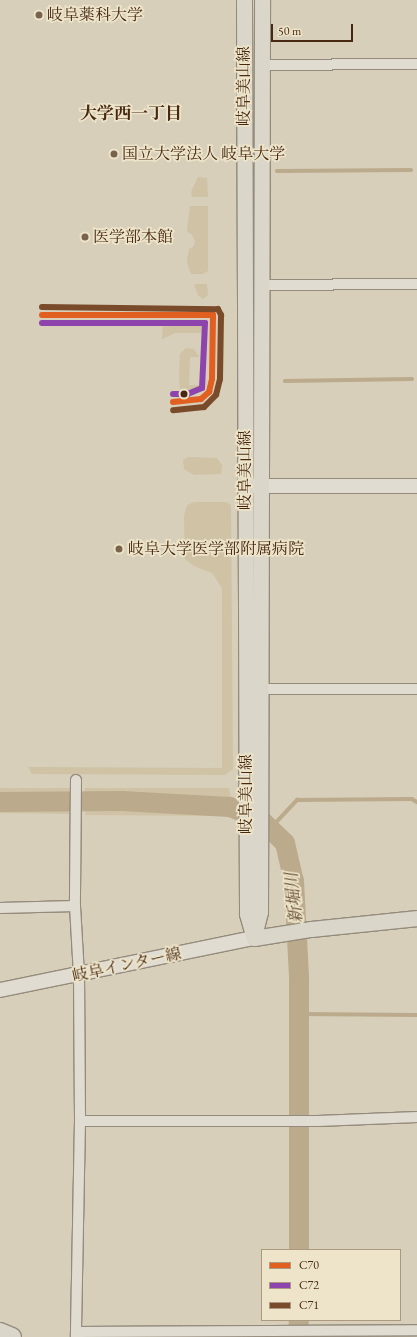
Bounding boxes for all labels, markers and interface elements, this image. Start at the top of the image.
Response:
place label: 岐阜薬科大学 [47,5,143,25]
marker: 岐阜薬科大学 [34,10,44,20]
scale bar [273,16,355,42]
text: 50 m [278,23,301,39]
street label: 岐阜美山線 [234,46,254,126]
district label: 大学西一丁目 [80,104,182,124]
place label: 国立大学法人 岐阜大学 [122,144,285,164]
marker: 国立大学法人 岐阜大学 [109,149,119,159]
place label: 医学部本館 [93,227,173,247]
marker: 医学部本館 [80,232,90,242]
unlabelled marker [179,389,189,399]
street label: 岐阜美山線 [235,430,255,510]
place label: 岐阜大学医学部附属病院 [128,539,304,559]
marker: 岐阜大学医学部附属病院 [113,543,125,555]
street label: 岐阜美山線 [236,754,256,834]
water label: 新堀川 [281,872,307,924]
street label: 岐阜インター線 [70,944,184,986]
legend [261,1249,401,1321]
text: C70 [299,1257,319,1273]
text: C72 [299,1277,319,1293]
text: C71 [299,1297,319,1313]

